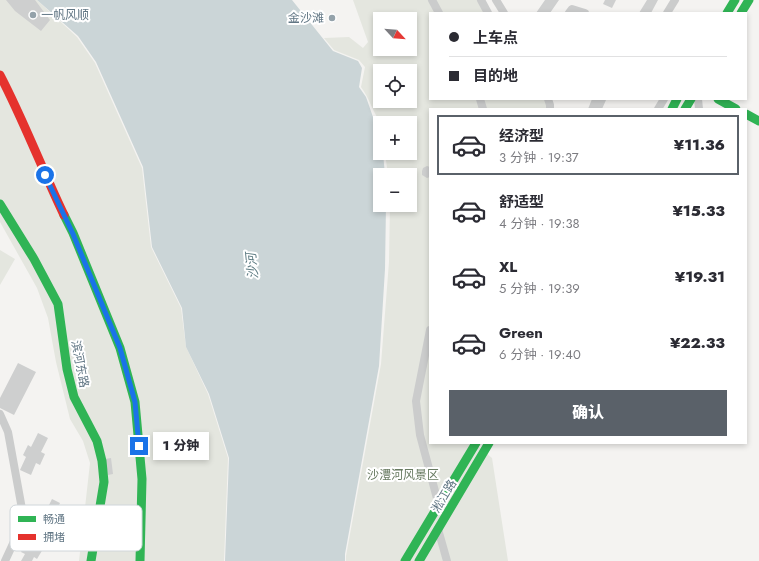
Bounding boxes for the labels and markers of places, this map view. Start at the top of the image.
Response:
place label: 一帆风顺 [41,6,89,24]
place label: 金沙滩 [288,9,324,27]
marker: 一帆风顺 [28,10,38,20]
marker: 金沙滩 [327,13,337,23]

